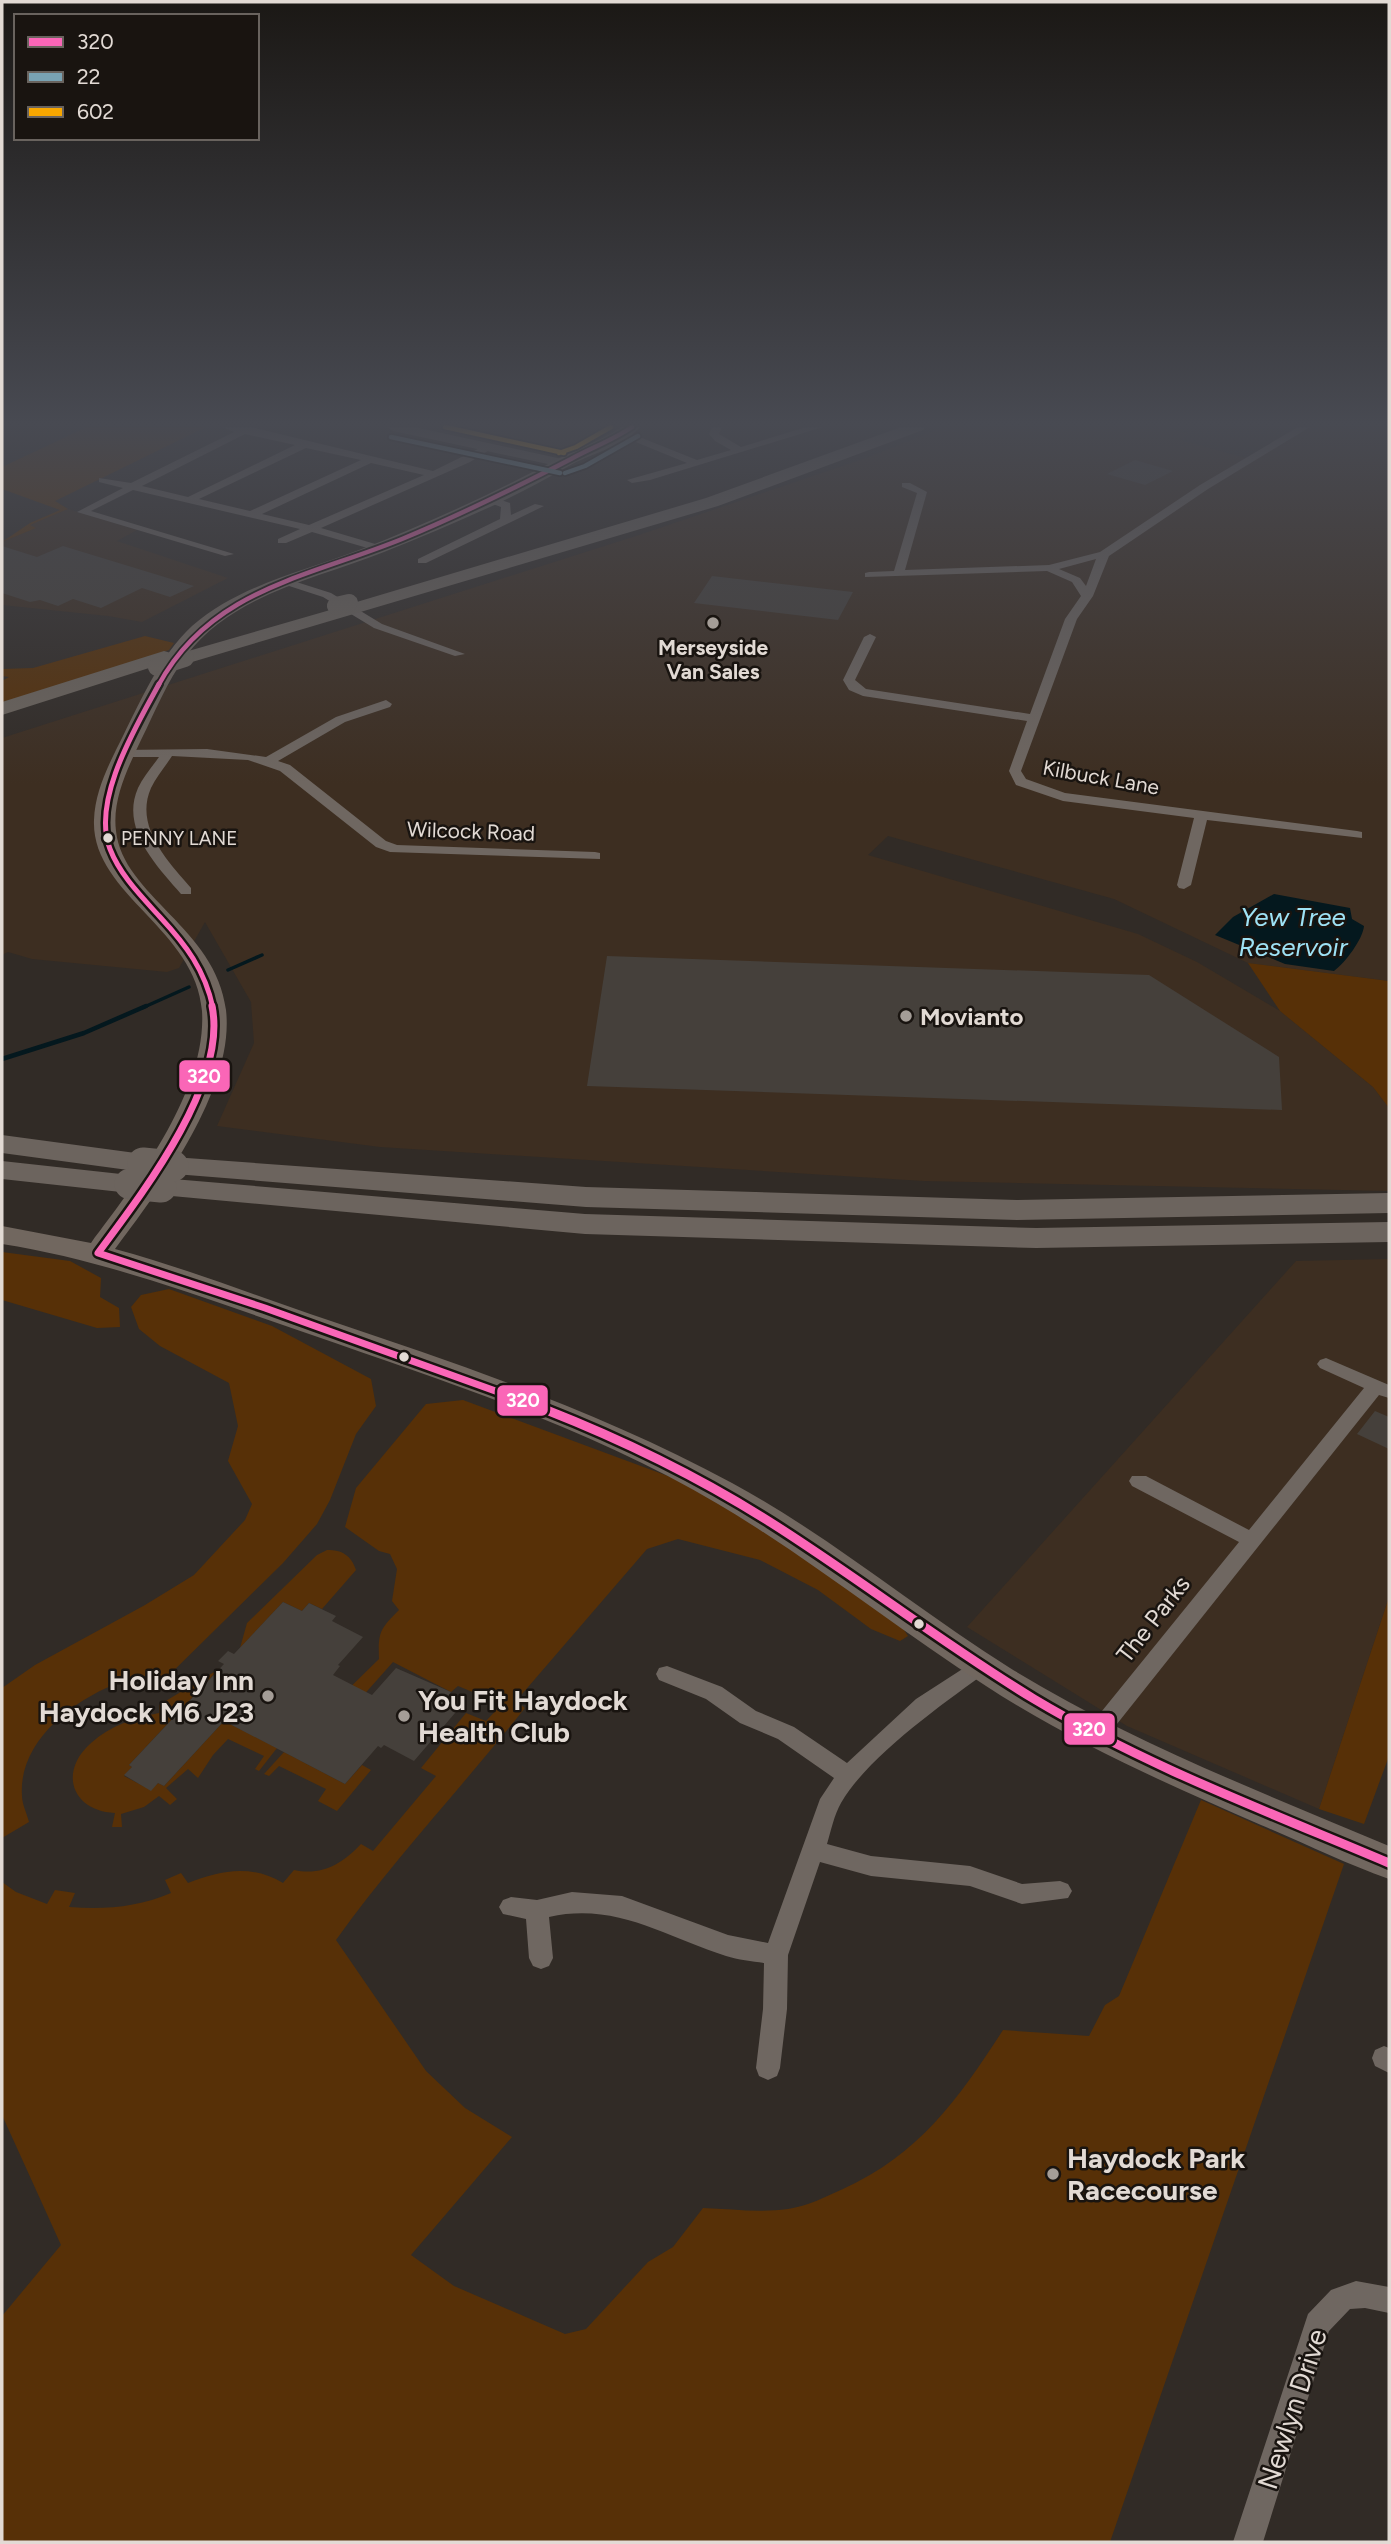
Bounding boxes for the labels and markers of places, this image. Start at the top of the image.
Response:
marker: Merseyside Van Sales [705,615,721,631]
place label: Merseyside Van Sales [658,635,768,684]
place label: PENNY LANE [121,827,238,850]
marker: PENNY LANE [101,831,115,845]
place label: Movianto [920,1002,1023,1031]
marker: Movianto [898,1008,914,1024]
unlabelled marker [397,1350,411,1364]
unlabelled marker [912,1617,926,1631]
place label: Holiday Inn Haydock M6 J23 [39,1663,254,1729]
place label: You Fit Haydock Health Club [418,1683,628,1749]
marker: Holiday Inn Haydock M6 J23 [260,1688,276,1704]
marker: You Fit Haydock Health Club [396,1708,412,1724]
place label: Haydock Park Racecourse [1067,2141,1245,2207]
marker: Haydock Park Racecourse [1045,2166,1061,2182]

